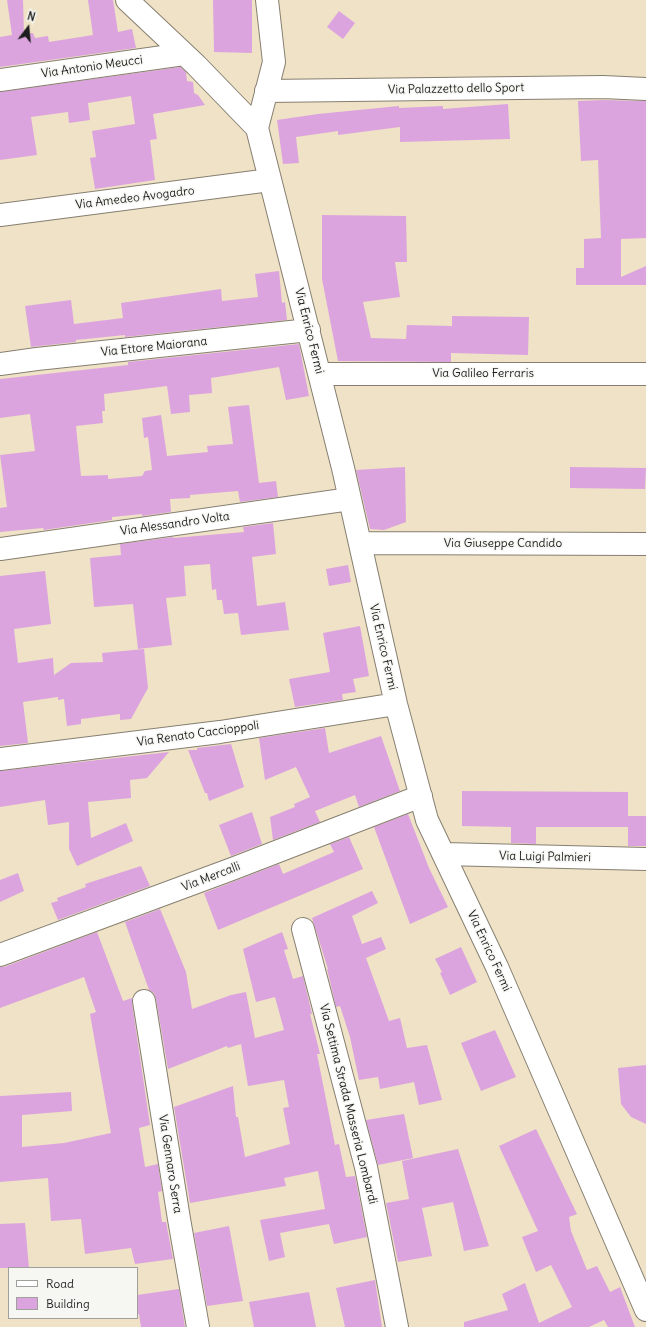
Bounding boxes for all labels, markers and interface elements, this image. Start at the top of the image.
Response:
north arrow [8,8,48,48]
text: N [26,9,37,24]
street label: Via Antonio Meucci [40,53,144,81]
street label: Via Palazzetto dello Sport [388,81,524,97]
street label: Via Amedeo Avogadro [75,184,195,212]
street label: Via Enrico Fermi [291,287,327,375]
street label: Via Ettore Maiorana [100,334,208,360]
street label: Via Galileo Ferraris [432,367,534,381]
street label: Via Alessandro Volta [119,509,231,539]
street label: Via Giuseppe Candido [444,537,562,551]
street label: Via Enrico Fermi [366,603,400,691]
street label: Via Renato Caccioppoli [136,718,260,750]
street label: Via Luigi Palmieri [499,849,591,865]
street label: Via Mercalli [180,859,242,895]
street label: Via Enrico Fermi [464,908,514,994]
street label: Via Settima Strada Masseria Lombardi [316,1002,380,1206]
street label: Via Gennaro Serra [155,1114,185,1214]
legend [8,1267,138,1319]
text: Road [46,1276,74,1291]
text: Building [46,1296,90,1311]

